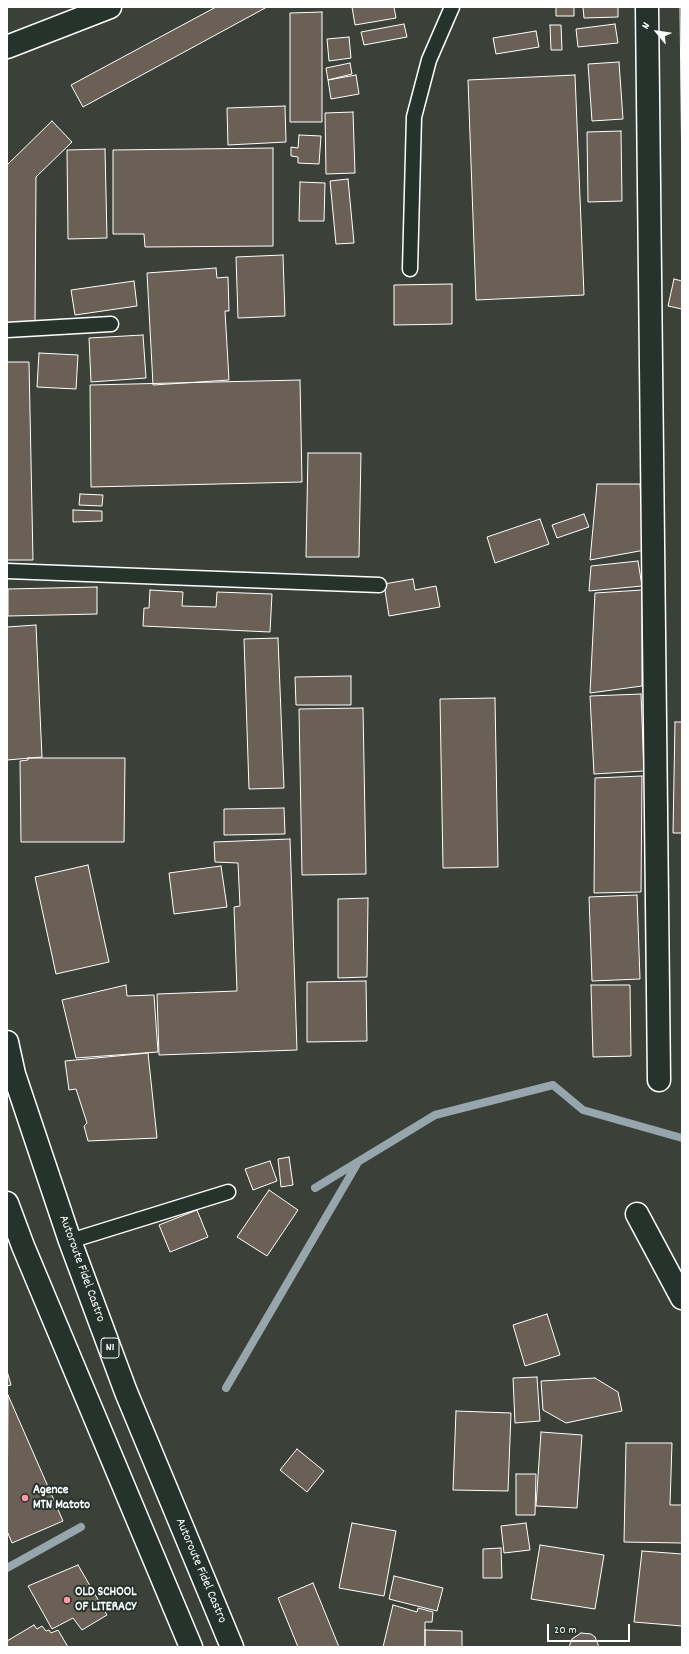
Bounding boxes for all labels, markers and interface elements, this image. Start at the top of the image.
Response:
north arrow [637,12,677,52]
text: N [638,20,655,32]
street label: Autoroute Fidel Castro [54,1213,108,1325]
road number: N1 [101,1338,119,1358]
place label: Agence MTN Matoto [33,1483,90,1514]
marker: Agence MTN Matoto [20,1493,30,1503]
street label: Autoroute Fidel Castro [171,1516,229,1626]
place label: OLD SCHOOL OF LITERACY [75,1585,137,1616]
marker: OLD SCHOOL OF LITERACY [62,1595,72,1605]
scale bar [549,1616,632,1642]
text: 20 m [554,1622,577,1639]

